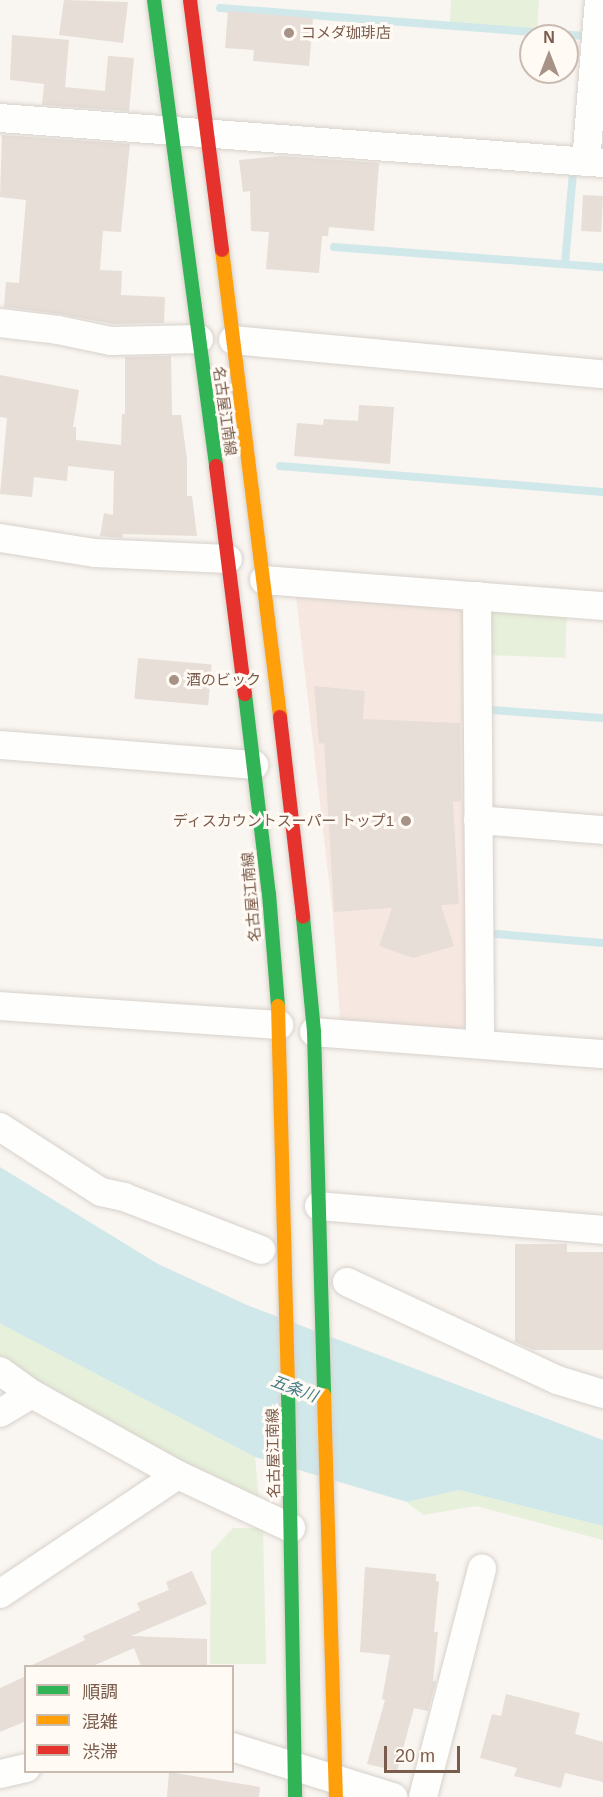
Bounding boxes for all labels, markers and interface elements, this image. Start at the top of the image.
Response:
place label: コメダ珈琲店 [301,24,391,42]
north arrow [519,24,579,84]
marker: コメダ珈琲店 [282,26,296,40]
text: N [543,29,555,46]
street label: 名古屋江南線 [210,365,240,457]
place label: 酒のビック [186,671,261,689]
marker: 酒のビック [167,673,181,687]
place label: ディスカウントスーパー トップ1 [171,812,394,830]
marker: ディスカウントスーパー トップ1 [399,814,413,828]
street label: 名古屋江南線 [238,851,264,943]
water label: 五条川 [268,1371,320,1407]
street label: 名古屋江南線 [263,1408,283,1498]
legend [24,1665,234,1773]
text: 順調 [82,1682,118,1702]
text: 混雑 [82,1712,118,1732]
scale bar [387,1734,464,1772]
text: 渋滞 [82,1742,118,1762]
text: 20 m [395,1746,435,1766]

